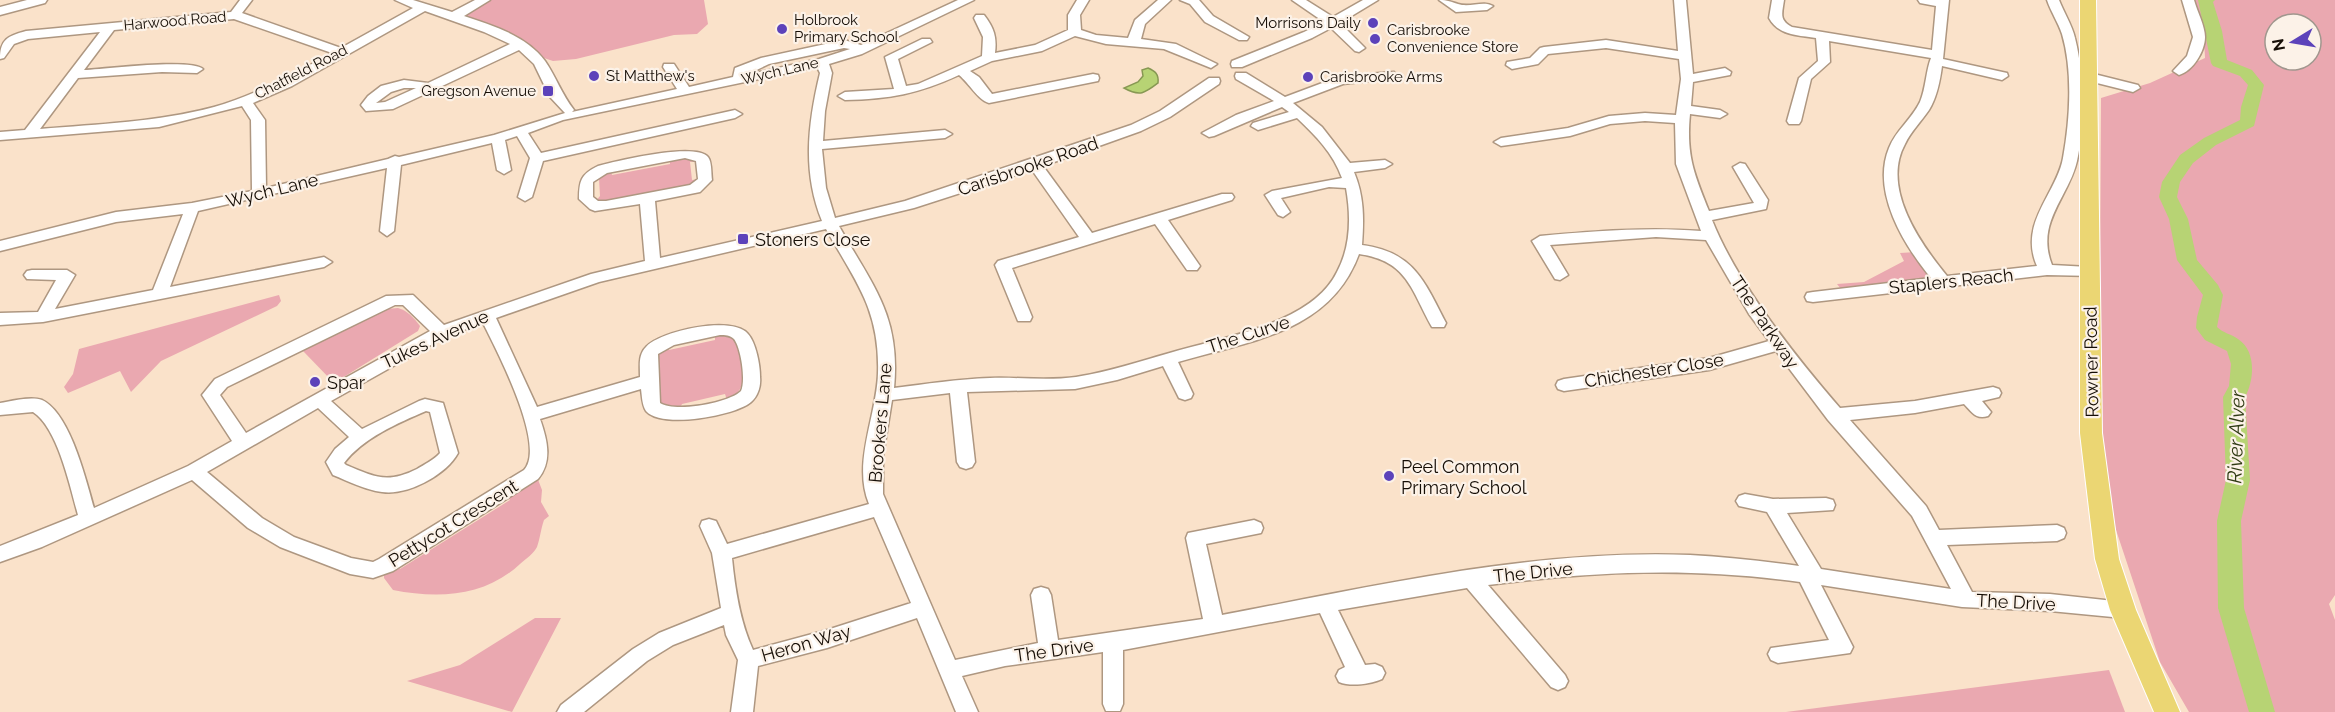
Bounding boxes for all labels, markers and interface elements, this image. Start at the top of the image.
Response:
street label: Harwood Road [123,8,227,34]
place label: Holbrook Primary School [794,11,900,46]
north arrow [2263,12,2323,72]
place label: Morrisons Daily [1255,14,1361,32]
marker: Morrisons Daily [1366,16,1380,30]
place label: Carisbrooke Convenience Store [1387,21,1518,56]
marker: Holbrook Primary School [775,22,789,36]
marker: Carisbrooke Convenience Store [1368,32,1382,46]
text: N [2268,37,2289,53]
street label: Chatfield Road [252,41,350,103]
street label: Wych Lane [740,53,821,89]
place label: St Matthew's [606,67,695,85]
place label: Carisbrooke Arms [1320,68,1443,86]
marker: St Matthew's [587,69,601,83]
marker: Carisbrooke Arms [1301,70,1315,84]
place label: Gregson Avenue [421,82,536,100]
marker: Gregson Avenue [541,84,555,98]
street label: Carisbrooke Road [955,132,1101,200]
street label: Wych Lane [224,168,321,212]
place label: Stoners Close [755,229,871,250]
marker: Stoners Close [736,232,750,246]
street label: Staplers Reach [1888,264,2014,298]
street label: The Parkway [1726,272,1804,372]
street label: Tukes Avenue [378,305,492,373]
street label: Rowner Road [2080,306,2102,418]
street label: The Curve [1204,311,1292,357]
street label: Chichester Close [1583,349,1725,391]
street label: Brookers Lane [864,362,896,484]
place label: Spar [327,372,366,393]
marker: Spar [308,375,322,389]
water label: River Alver [2222,389,2250,484]
place label: Peel Common Primary School [1401,456,1527,498]
marker: Peel Common Primary School [1382,469,1396,483]
street label: Pettycot Crescent [385,475,521,571]
street label: The Drive [1492,557,1574,587]
street label: The Drive [1976,589,2057,615]
street label: Heron Way [759,620,853,666]
street label: The Drive [1013,634,1095,666]

